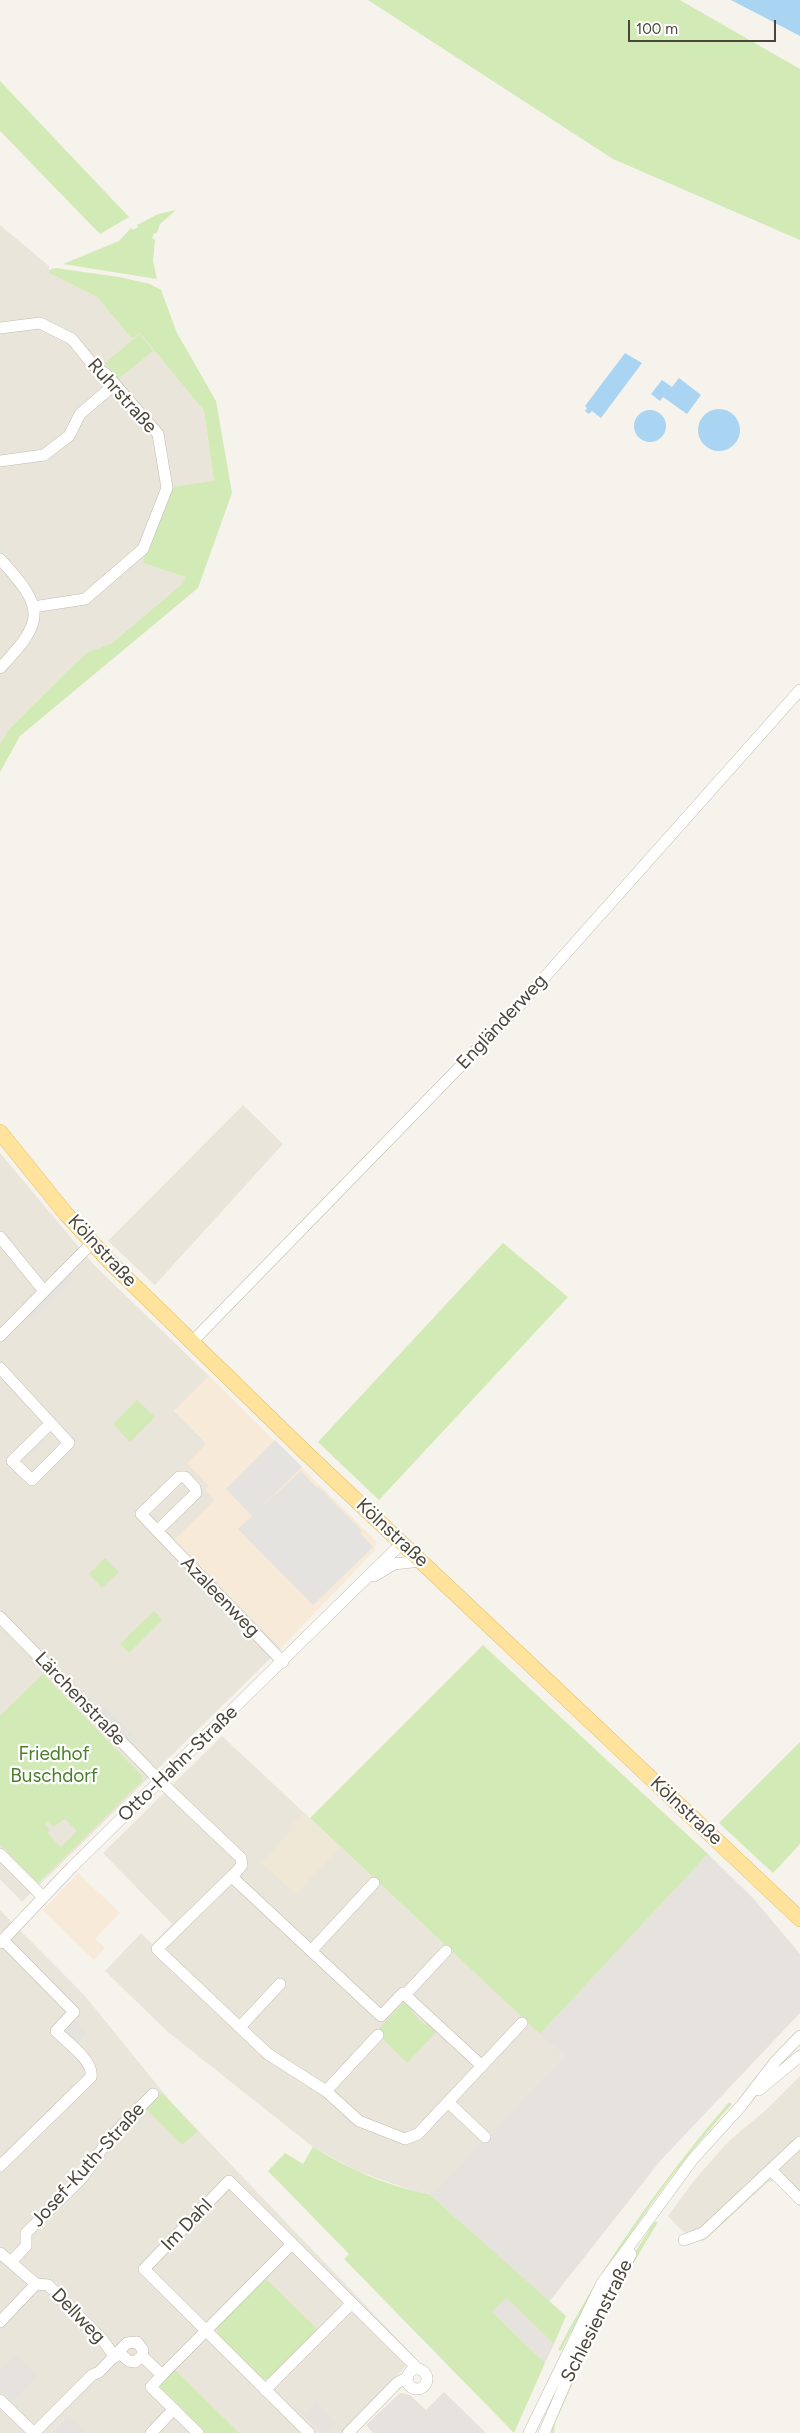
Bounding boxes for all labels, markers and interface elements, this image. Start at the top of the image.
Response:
scale bar [630,10,778,42]
text: 100 m [636,20,678,38]
street label: Ruhrstraße [82,354,162,438]
street label: Engländerweg [452,970,552,1074]
street label: Kölnstraße [63,1210,141,1292]
street label: Kölnstraße [351,1494,433,1572]
street label: Azaleenweg [176,1552,264,1642]
street label: Lärchenstraße [30,1648,130,1750]
street label: Otto-Hahn-Straße [114,1701,242,1827]
park label: Friedhof Buschdorf [10,1743,98,1787]
street label: Kölnstraße [645,1772,727,1850]
street label: Josef-Kuth-Straße [26,2098,150,2232]
street label: Im Dahl [157,2194,217,2256]
street label: Schlesienstraße [556,2256,638,2386]
street label: Dellweg [46,2284,110,2348]

